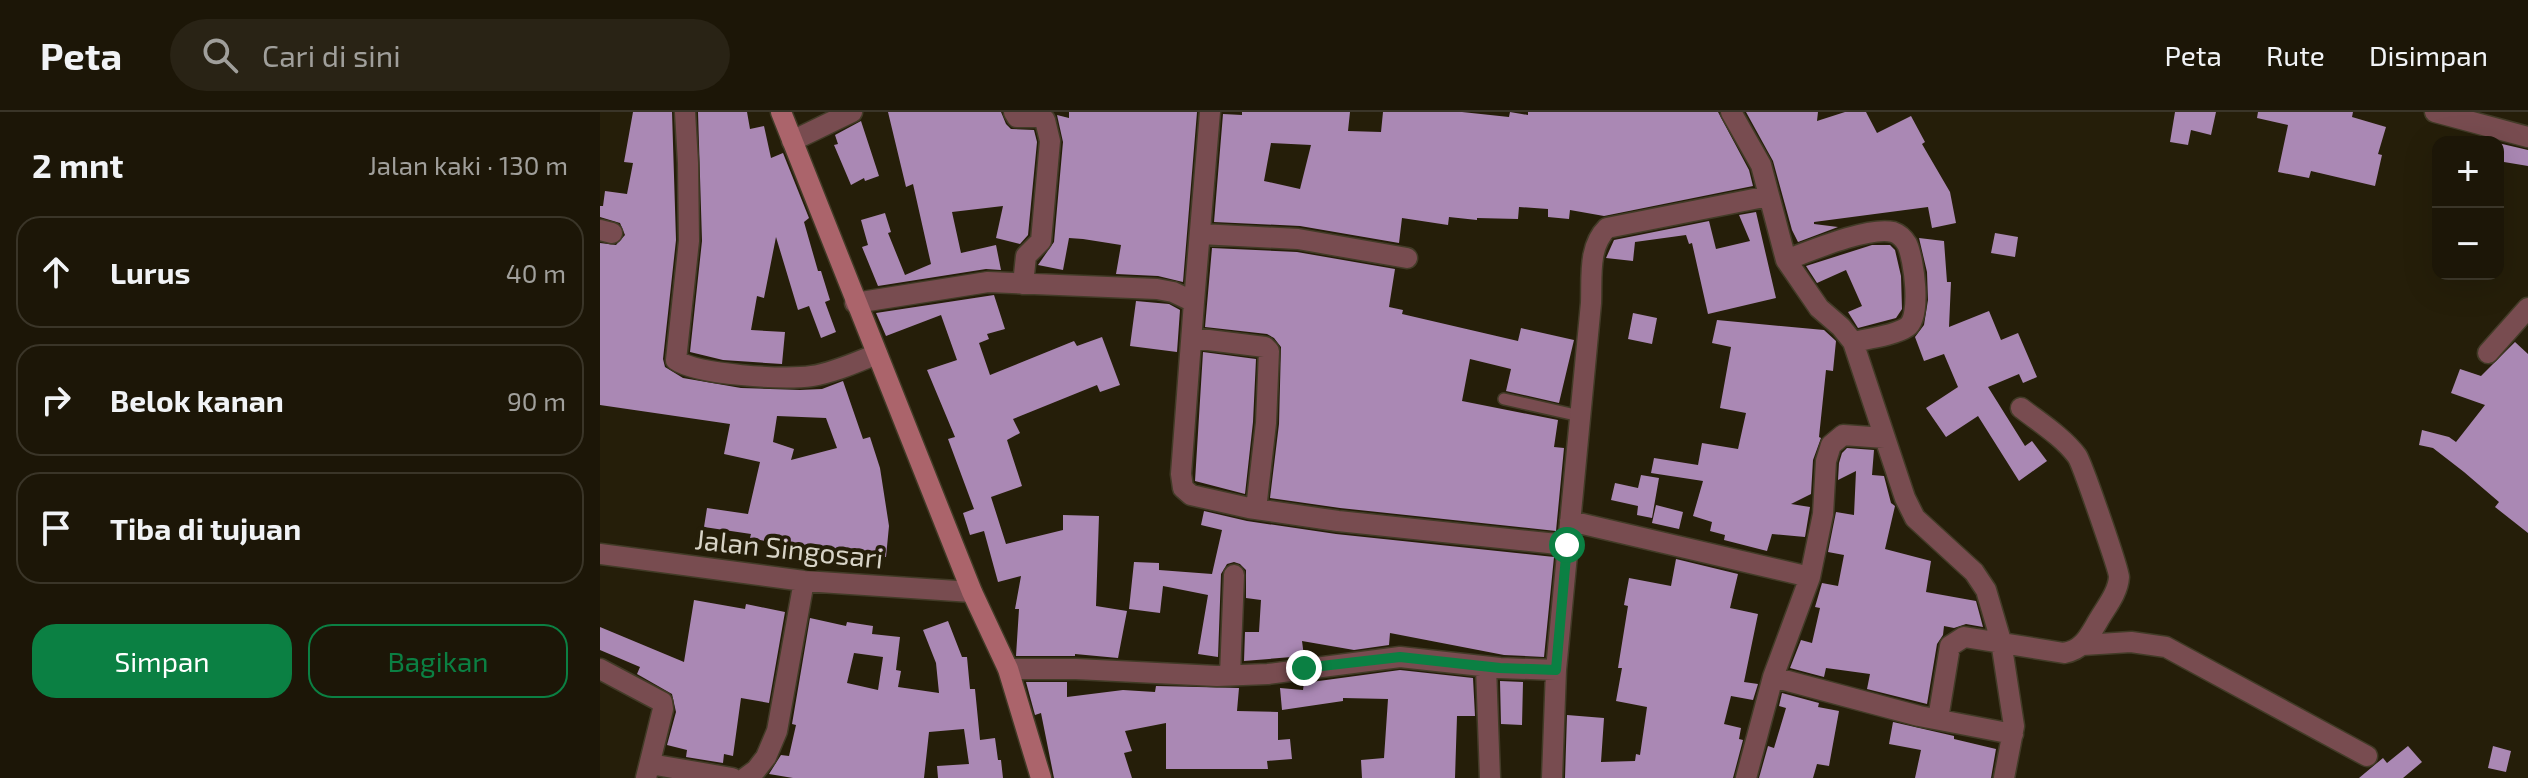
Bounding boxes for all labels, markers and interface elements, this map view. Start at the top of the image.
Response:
search box [170,19,730,91]
text: Peta [40,32,122,78]
icon: search [198,33,242,77]
text: Cari di sini [262,37,401,73]
text: Peta [2164,38,2222,72]
text: Rute [2266,38,2325,72]
text: Disimpan [2369,38,2488,72]
map controls [2432,136,2504,280]
button: + [2432,136,2504,208]
text: 2 mnt [32,144,123,185]
text: Jalan kaki · 130 m [368,149,568,180]
button: − [2432,208,2504,280]
icon: ahead [34,250,78,294]
text: Lurus [110,254,190,290]
text: 40 m [506,257,566,288]
icon: right [34,378,78,422]
text: Belok kanan [110,382,284,418]
text: 90 m [507,385,566,416]
icon: arrive [34,506,78,550]
text: Tiba di tujuan [110,510,301,546]
street label: Jalan Singosari [693,521,885,575]
route start [1549,527,1585,563]
button: Simpan [32,624,292,698]
button: Bagikan [308,624,568,698]
route end [1286,650,1322,686]

